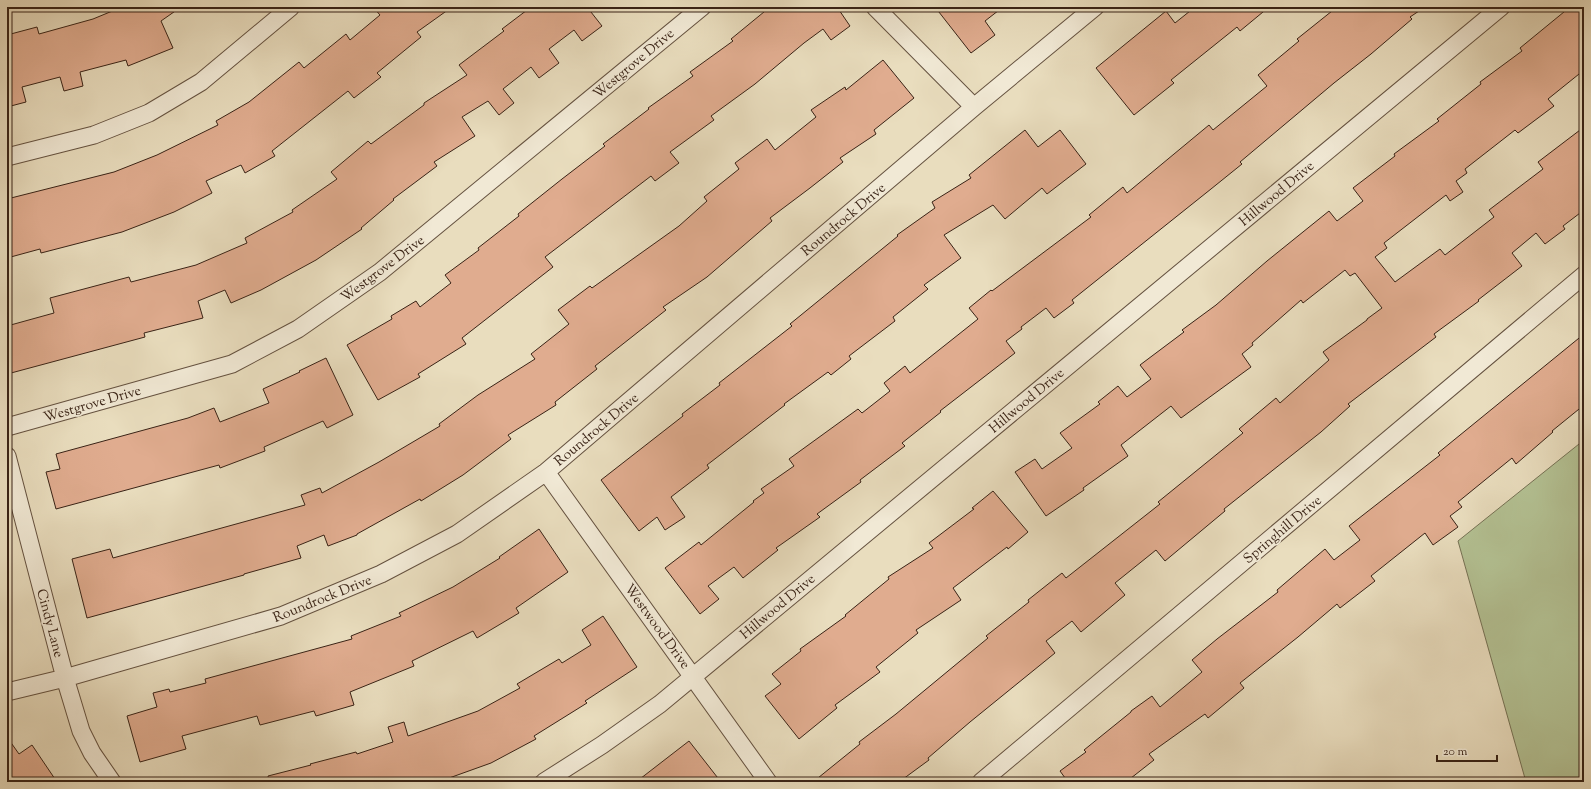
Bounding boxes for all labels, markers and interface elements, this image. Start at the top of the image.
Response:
street label: Westgrove Drive [589,25,679,104]
street label: Hillwood Drive [1235,157,1319,232]
street label: Roundrock Drive [798,179,891,262]
street label: Westgrove Drive [337,231,429,308]
street label: Hillwood Drive [985,364,1069,439]
street label: Westgrove Drive [42,381,144,428]
street label: Roundrock Drive [551,389,644,472]
street label: Springhill Drive [1240,492,1327,569]
street label: Hillwood Drive [736,570,820,645]
street label: Roundrock Drive [270,571,375,629]
street label: Westwood Drive [619,580,694,674]
street label: Cindy Lane [30,587,68,660]
scale bar [1437,737,1497,763]
text: 20 m [1443,743,1468,761]

